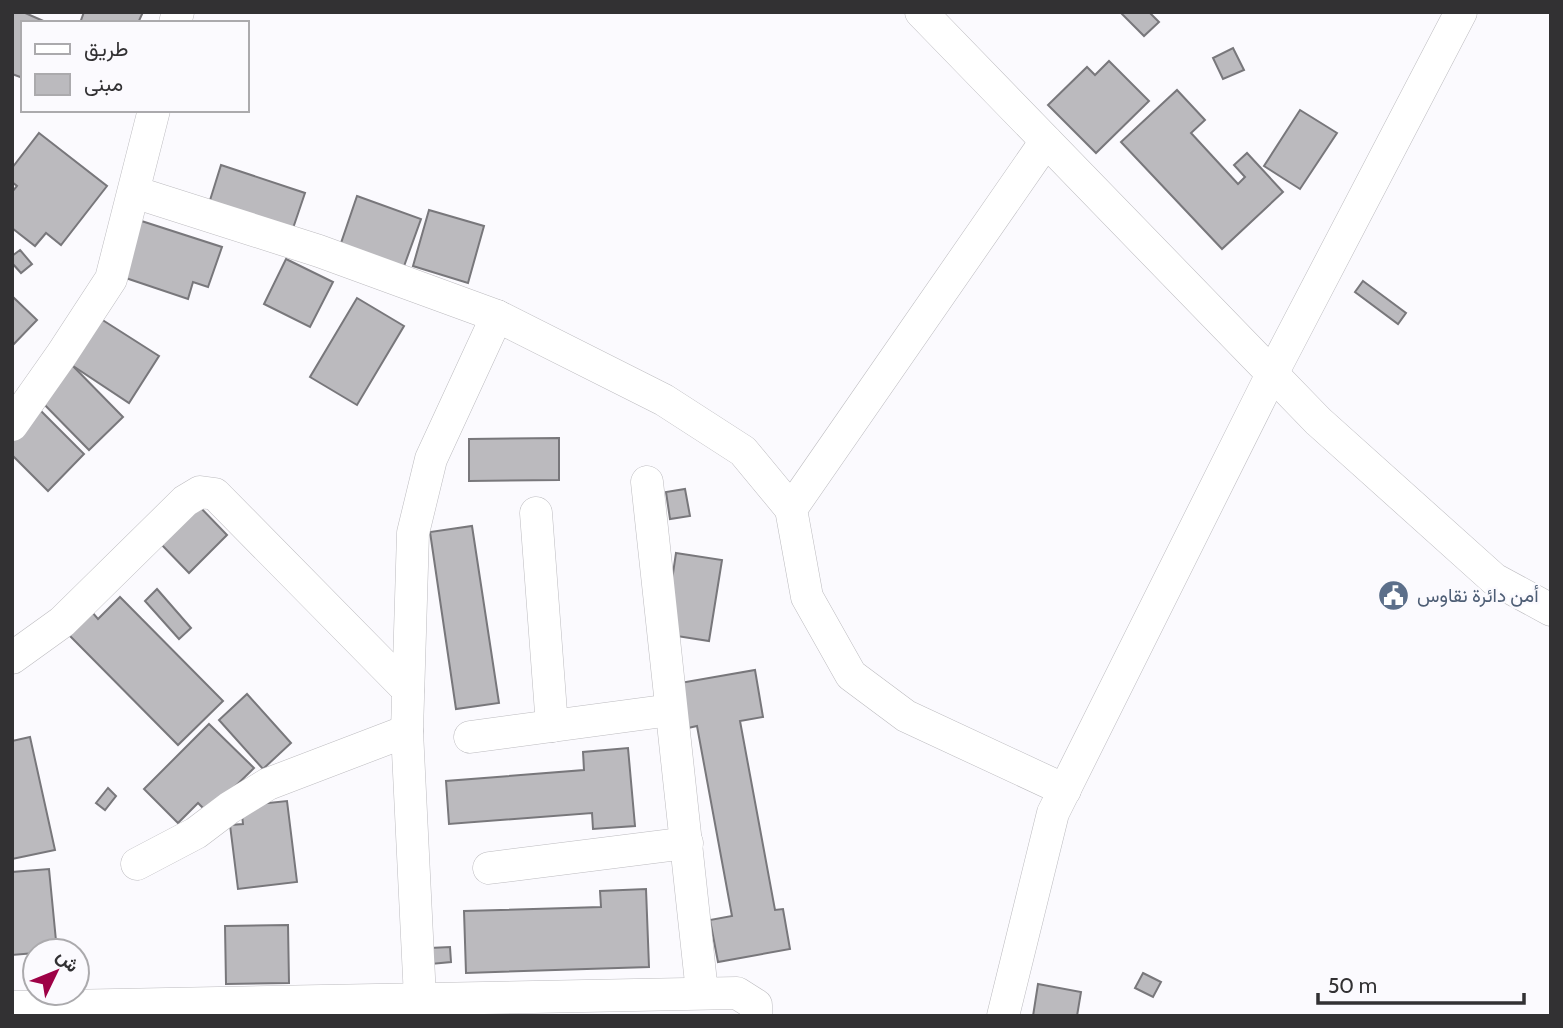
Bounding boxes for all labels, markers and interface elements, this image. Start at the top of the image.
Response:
legend [21,21,248,112]
text: طريق [84,36,129,62]
text: مبنى [84,71,123,96]
public building icon: أمن دائرة نقاوس [1377,578,1411,612]
place label: أمن دائرة نقاوس [1417,584,1539,607]
north arrow [21,937,91,1007]
text: ش [52,945,84,977]
scale bar [1318,962,1524,1006]
text: 50 m [1328,973,1377,998]

